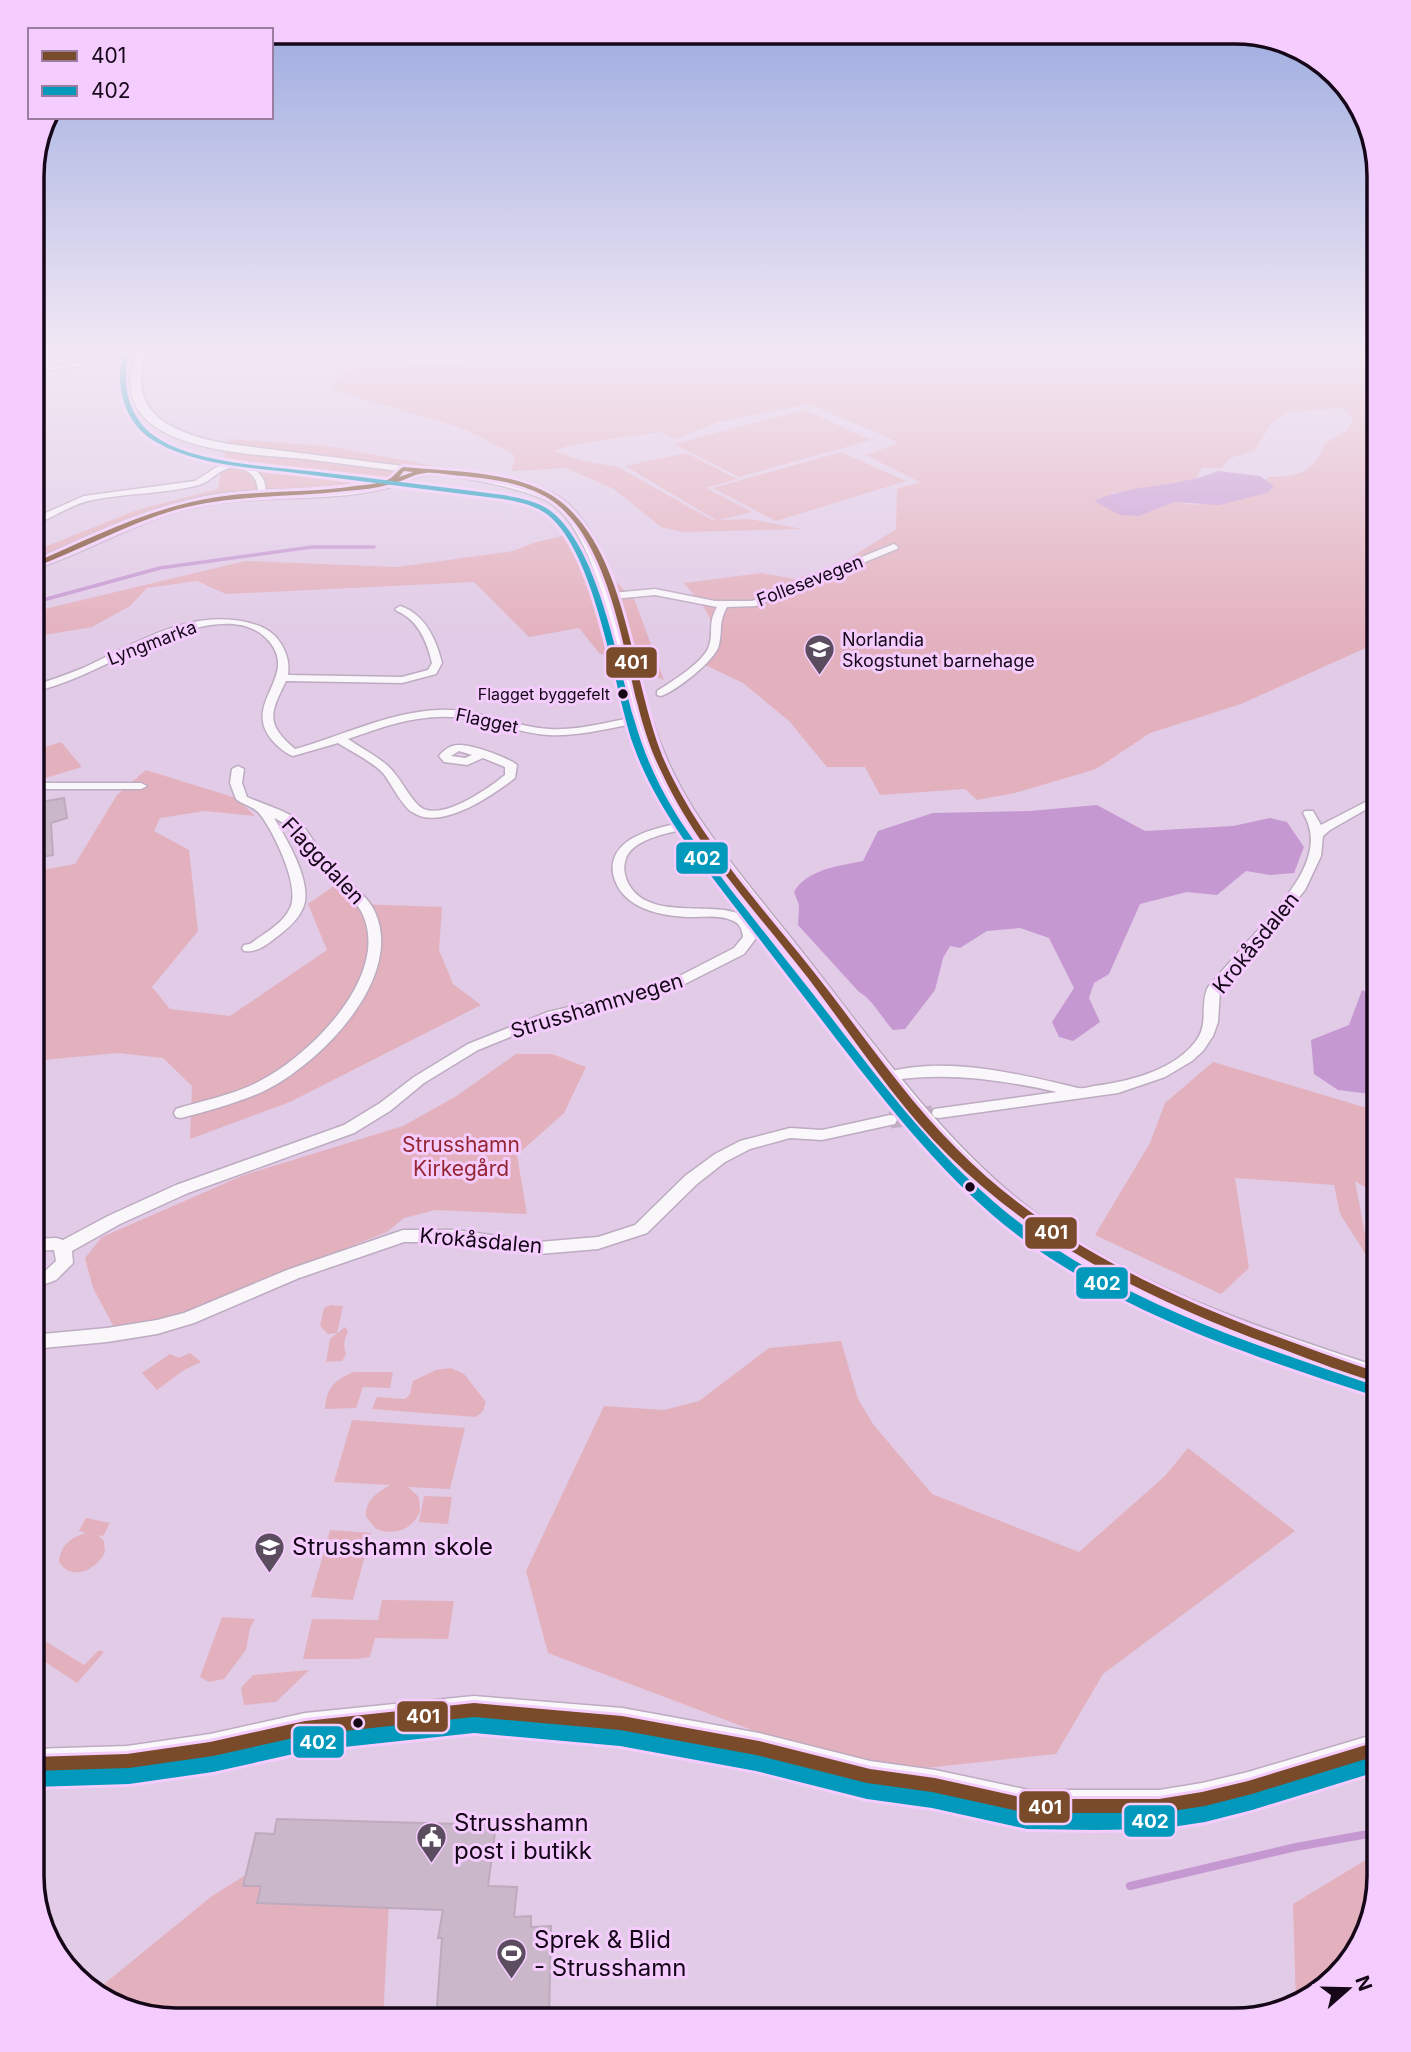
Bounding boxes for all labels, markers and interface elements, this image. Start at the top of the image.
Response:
legend [28,28,273,119]
text: 401 [91,43,126,68]
text: 402 [91,78,131,103]
street label: Follesevegen [754,551,866,610]
street label: Lyngmarka [104,616,199,669]
place label: Norlandia Skogstunet barnehage [842,629,1035,671]
school or university icon: Norlandia Skogstunet barnehage [802,633,836,677]
line badge: 401 [605,646,658,679]
text: 401 [614,651,648,674]
place label: Flagget byggefelt [478,684,610,704]
marker: Flagget byggefelt [616,687,630,701]
street label: Flagget [454,704,520,737]
street label: Flaggdalen [277,812,370,909]
line badge: 402 [675,841,729,875]
text: 402 [683,847,721,870]
street label: Krokåsdalen [1207,887,1304,998]
street label: Strusshamnvegen [508,967,686,1044]
park label: Strusshamn Kirkegård [402,1132,520,1181]
unlabelled marker [963,1180,977,1194]
line badge: 401 [1024,1216,1078,1250]
text: 401 [1034,1221,1068,1244]
street label: Krokåsdalen [419,1223,543,1258]
line badge: 402 [1075,1266,1129,1300]
text: 402 [1083,1272,1121,1295]
school or university icon: Strusshamn skole [252,1530,286,1574]
place label: Strusshamn skole [292,1532,493,1561]
line badge: 401 [396,1700,449,1733]
text: 401 [406,1705,440,1728]
unlabelled marker [351,1716,365,1730]
line badge: 402 [292,1725,345,1759]
text: 402 [299,1731,337,1754]
line badge: 401 [1018,1790,1071,1824]
text: 401 [1028,1796,1062,1819]
line badge: 402 [1123,1804,1176,1838]
place label: Strusshamn post i butikk [454,1808,592,1865]
text: 402 [1131,1810,1169,1833]
public building icon: Strusshamn post i butikk [414,1820,448,1864]
place label: Sprek & Blid - Strusshamn [534,1925,686,1982]
sports icon: Sprek & Blid - Strusshamn [494,1937,528,1981]
north arrow [1313,1954,1383,2024]
text: N [1350,1973,1377,1994]

